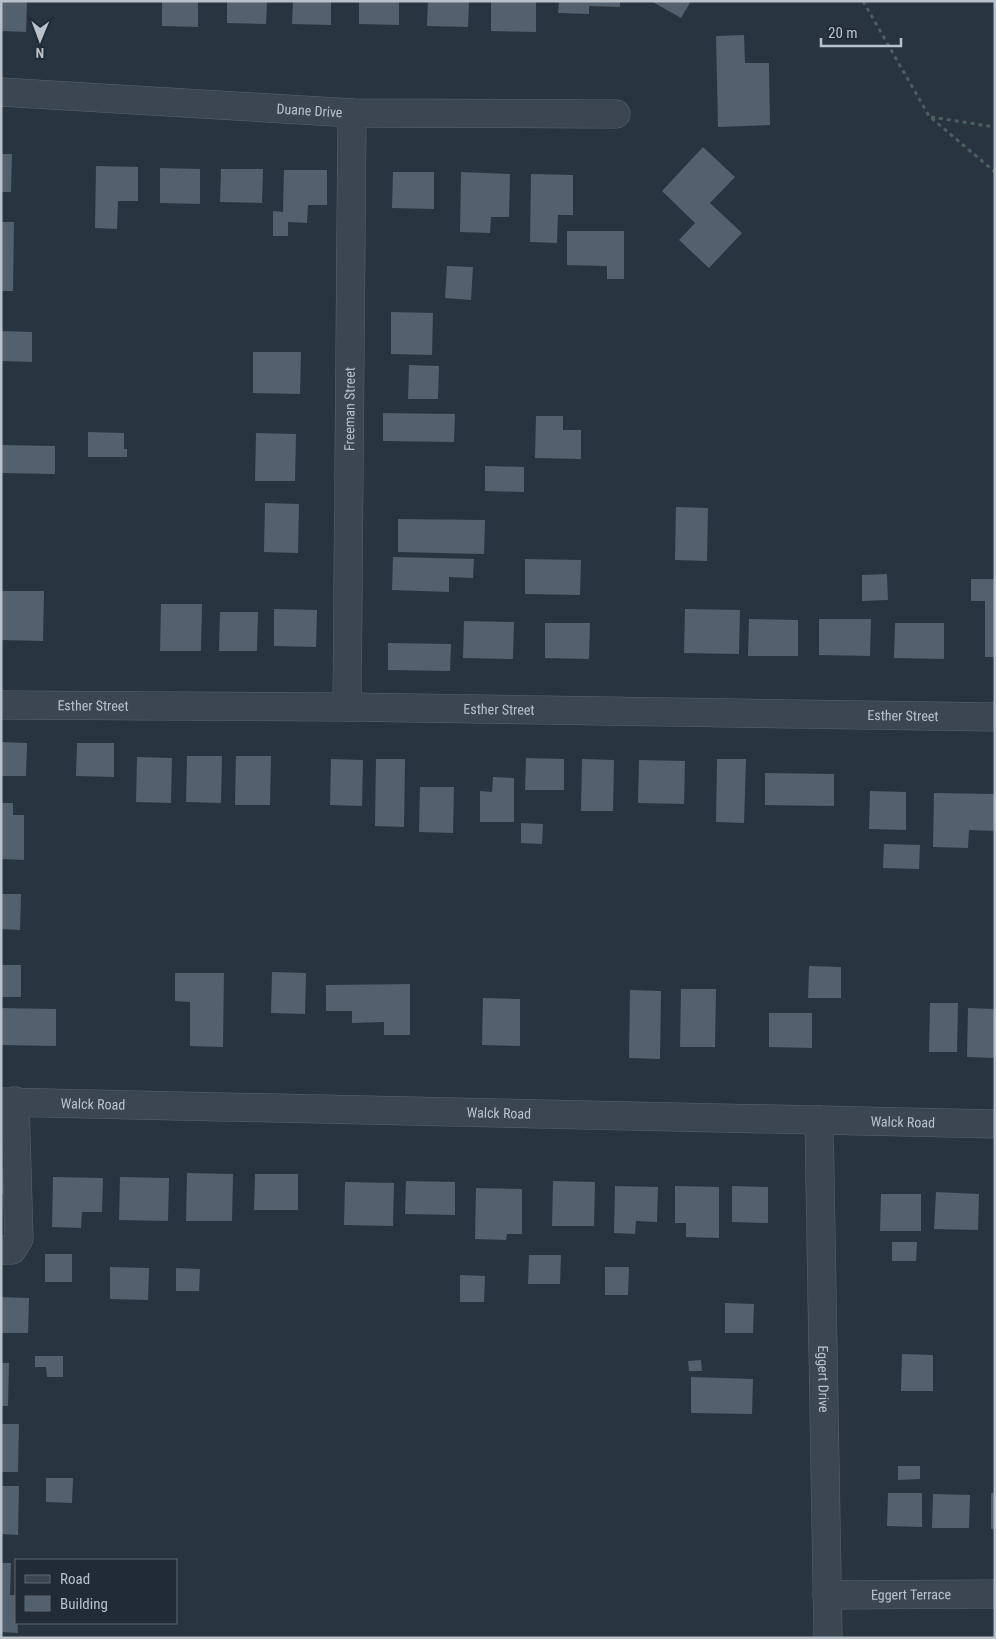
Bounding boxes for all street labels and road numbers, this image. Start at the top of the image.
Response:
street label: Duane Drive [276,100,343,120]
street label: Freeman Street [341,367,358,451]
street label: Esther Street [57,697,129,714]
street label: Esther Street [463,701,535,718]
street label: Esther Street [867,707,939,724]
street label: Walck Road [61,1095,125,1113]
street label: Walck Road [466,1104,531,1122]
street label: Walck Road [870,1113,935,1131]
street label: Eggert Drive [815,1345,832,1413]
street label: Eggert Terrace [871,1586,952,1603]

